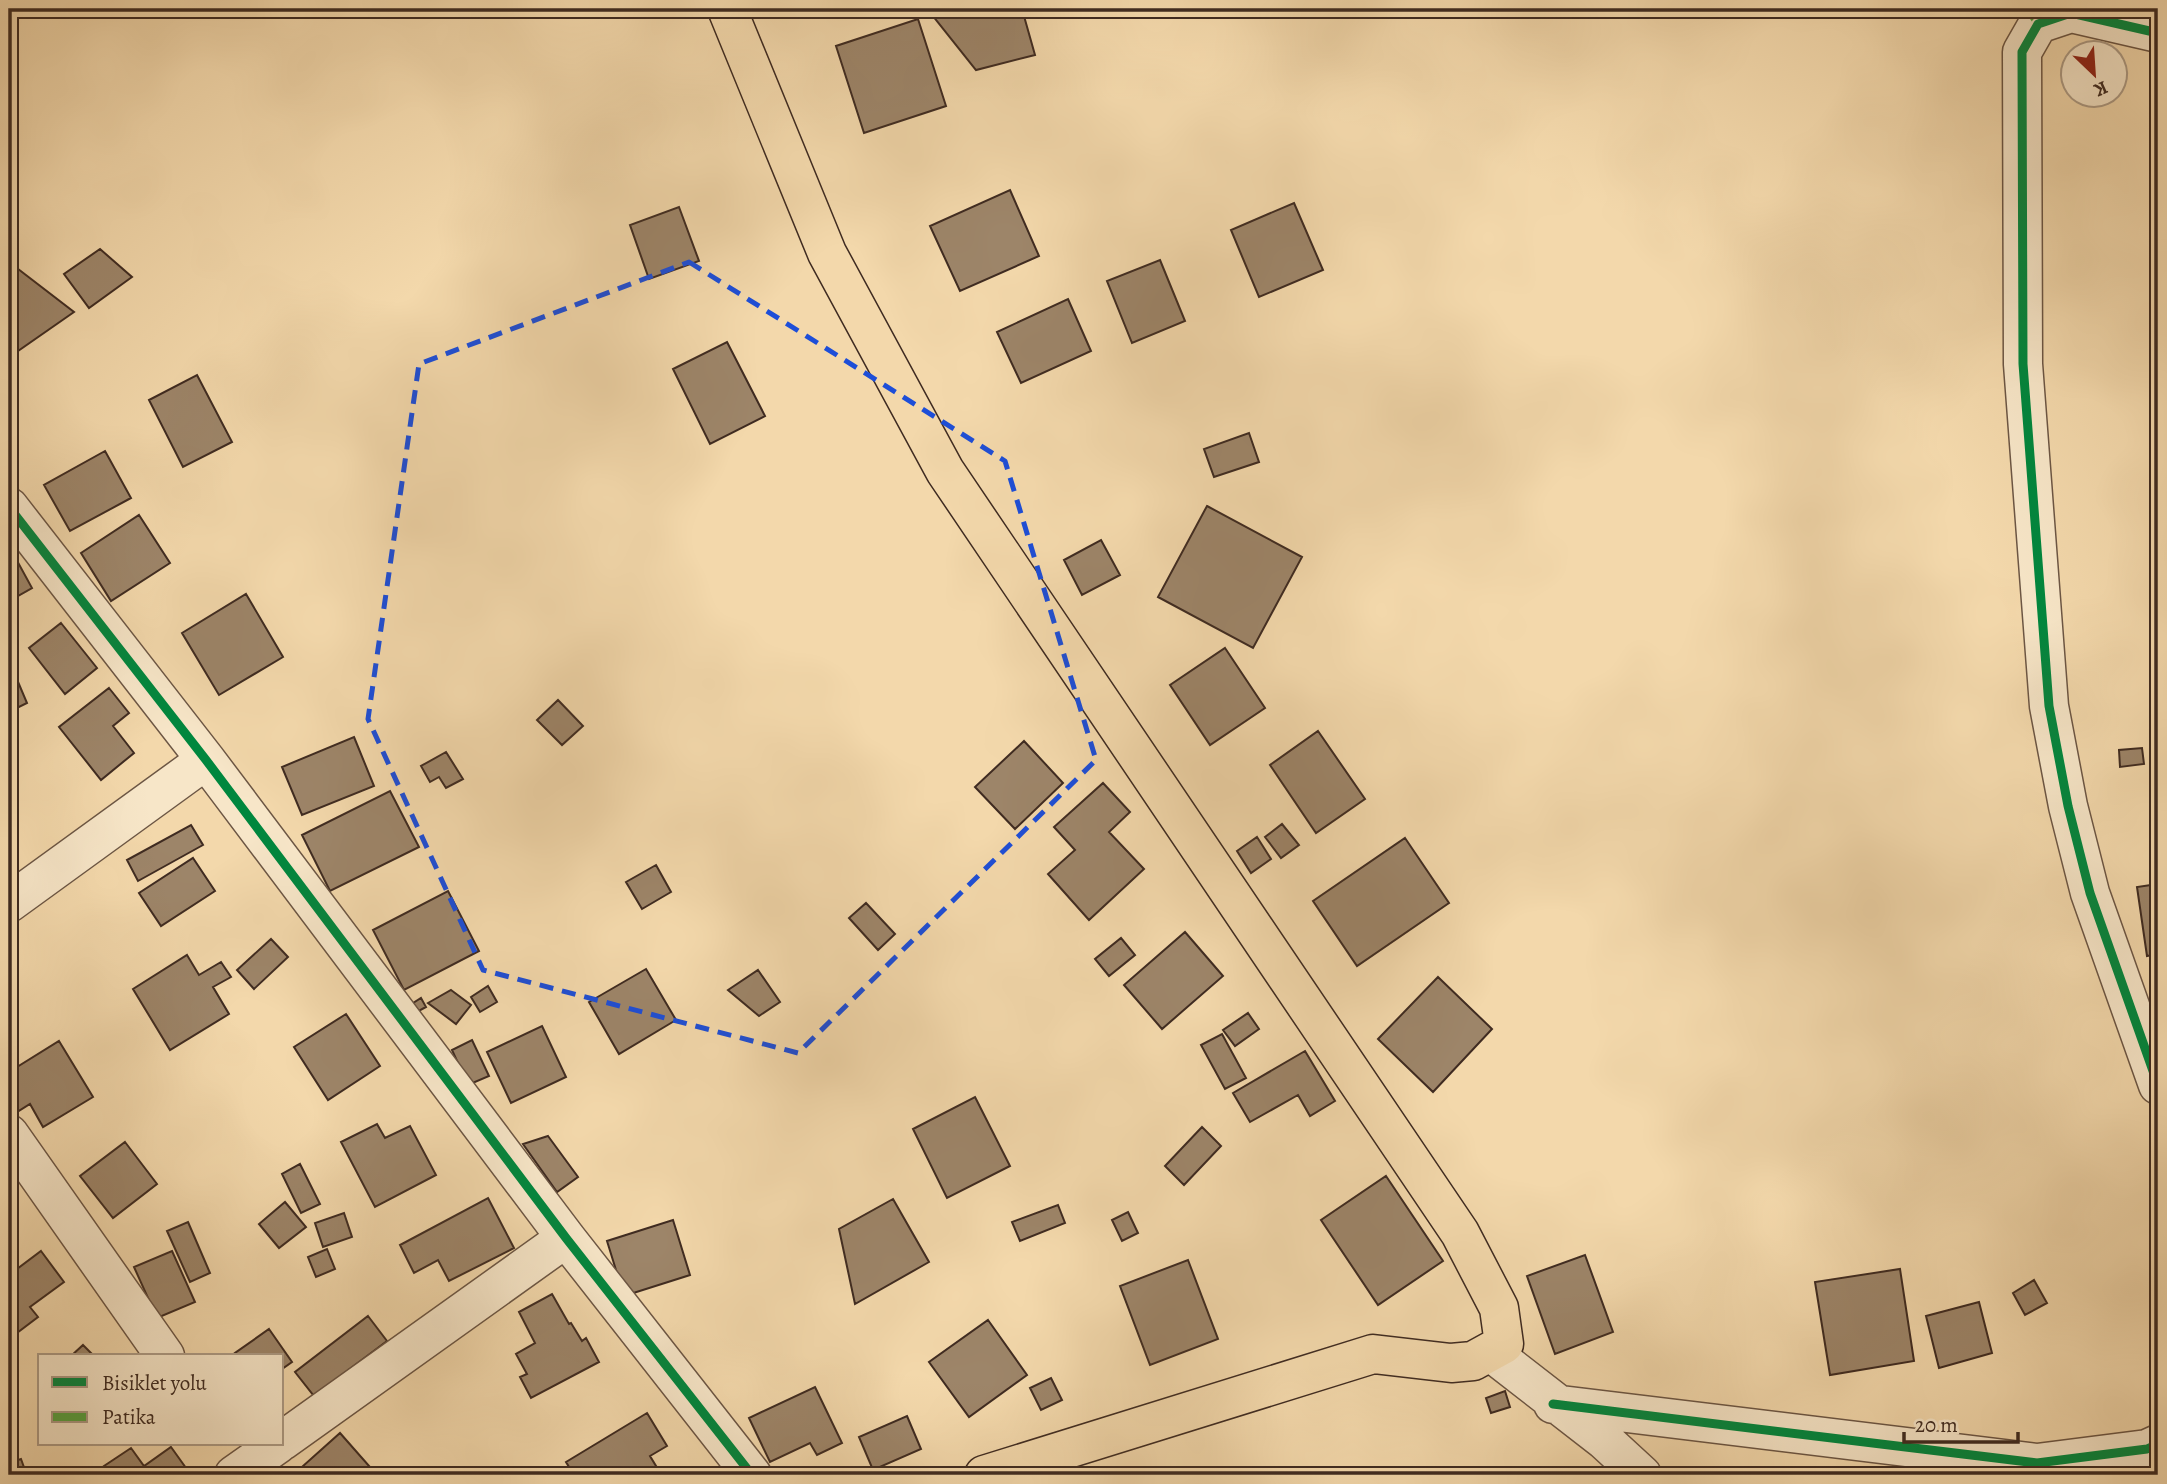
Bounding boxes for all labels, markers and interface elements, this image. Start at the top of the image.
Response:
north arrow [2058,38,2128,108]
text: K [2089,74,2112,103]
legend [38,1354,284,1446]
text: Bisiklet yolu [102,1369,207,1397]
scale bar [1904,1400,2018,1444]
text: Patika [102,1403,156,1431]
text: 20 m [1915,1411,1958,1439]

